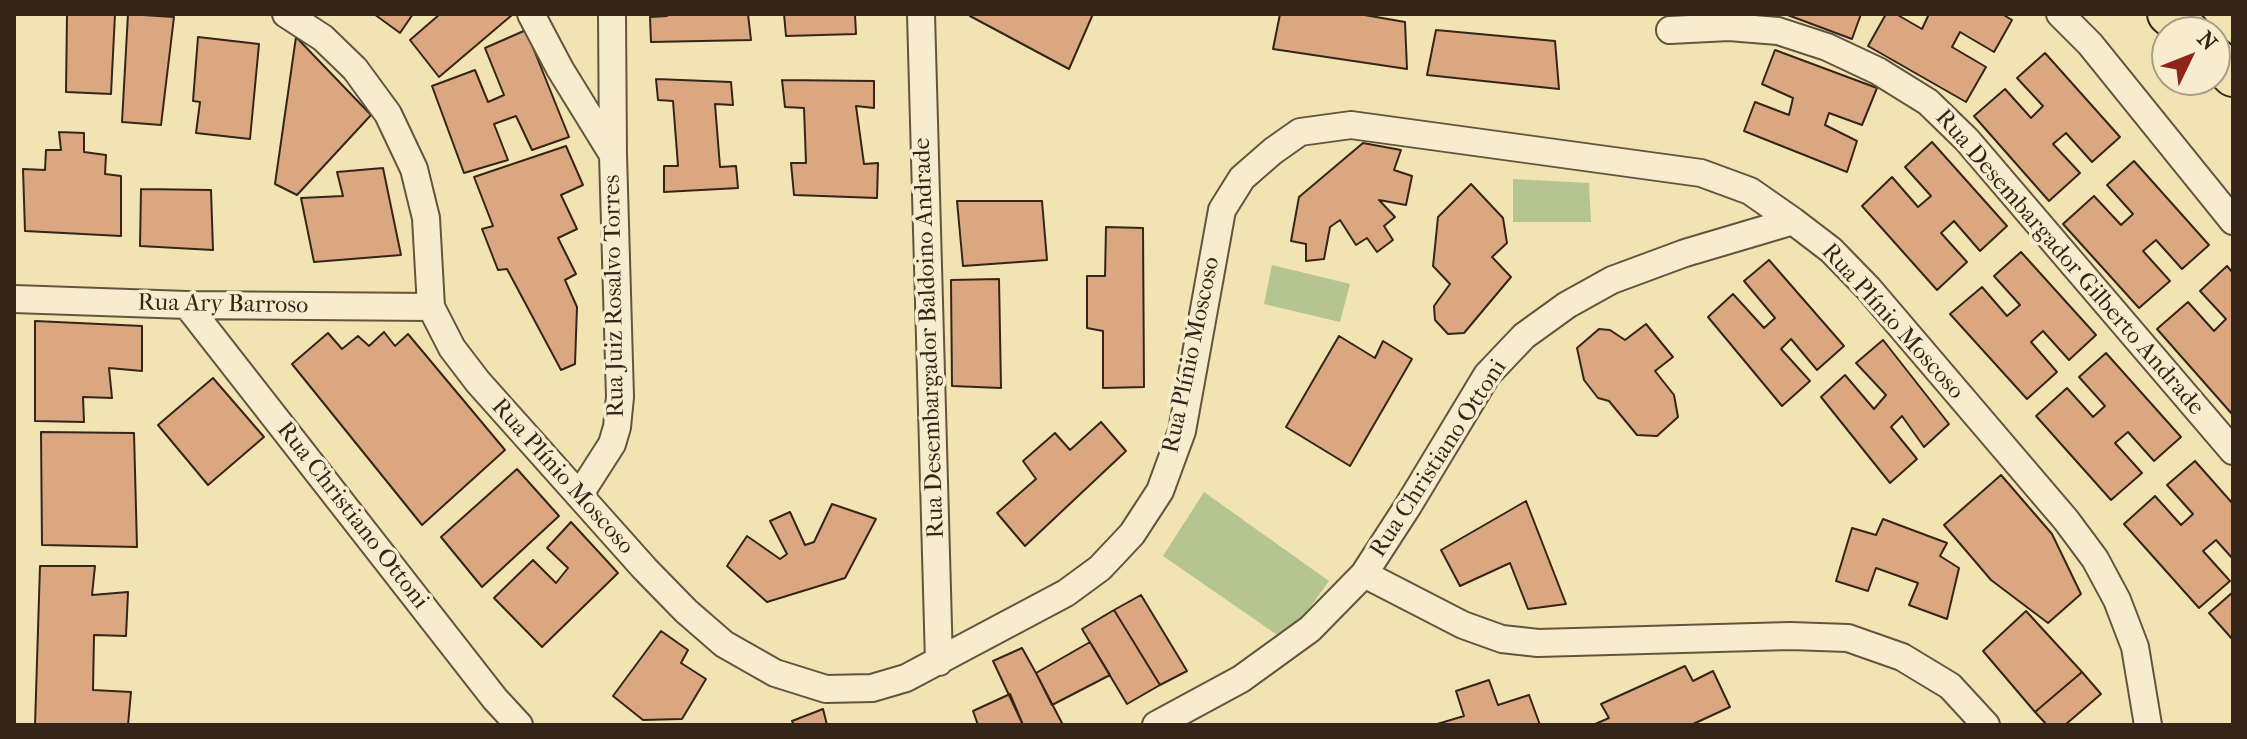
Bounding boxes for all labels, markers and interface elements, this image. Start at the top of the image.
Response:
north arrow [2151,16,2231,96]
text: N [2192,26,2222,56]
street label: Rua Desembargador Gilberto Andrade [1928,104,2210,422]
street label: Rua Desembargador Baldoino Andrade [909,137,951,539]
street label: Rua Juiz Rosalvo Torres [598,174,632,418]
street label: Rua Plínio Moscoso [1814,238,1970,406]
street label: Rua Plínio Moscoso [1157,254,1227,456]
street label: Rua Ary Barroso [137,289,309,321]
street label: Rua Christiano Ottoni [1364,355,1514,563]
street label: Rua Plínio Moscoso [484,393,640,561]
street label: Rua Christiano Ottoni [270,417,434,615]

